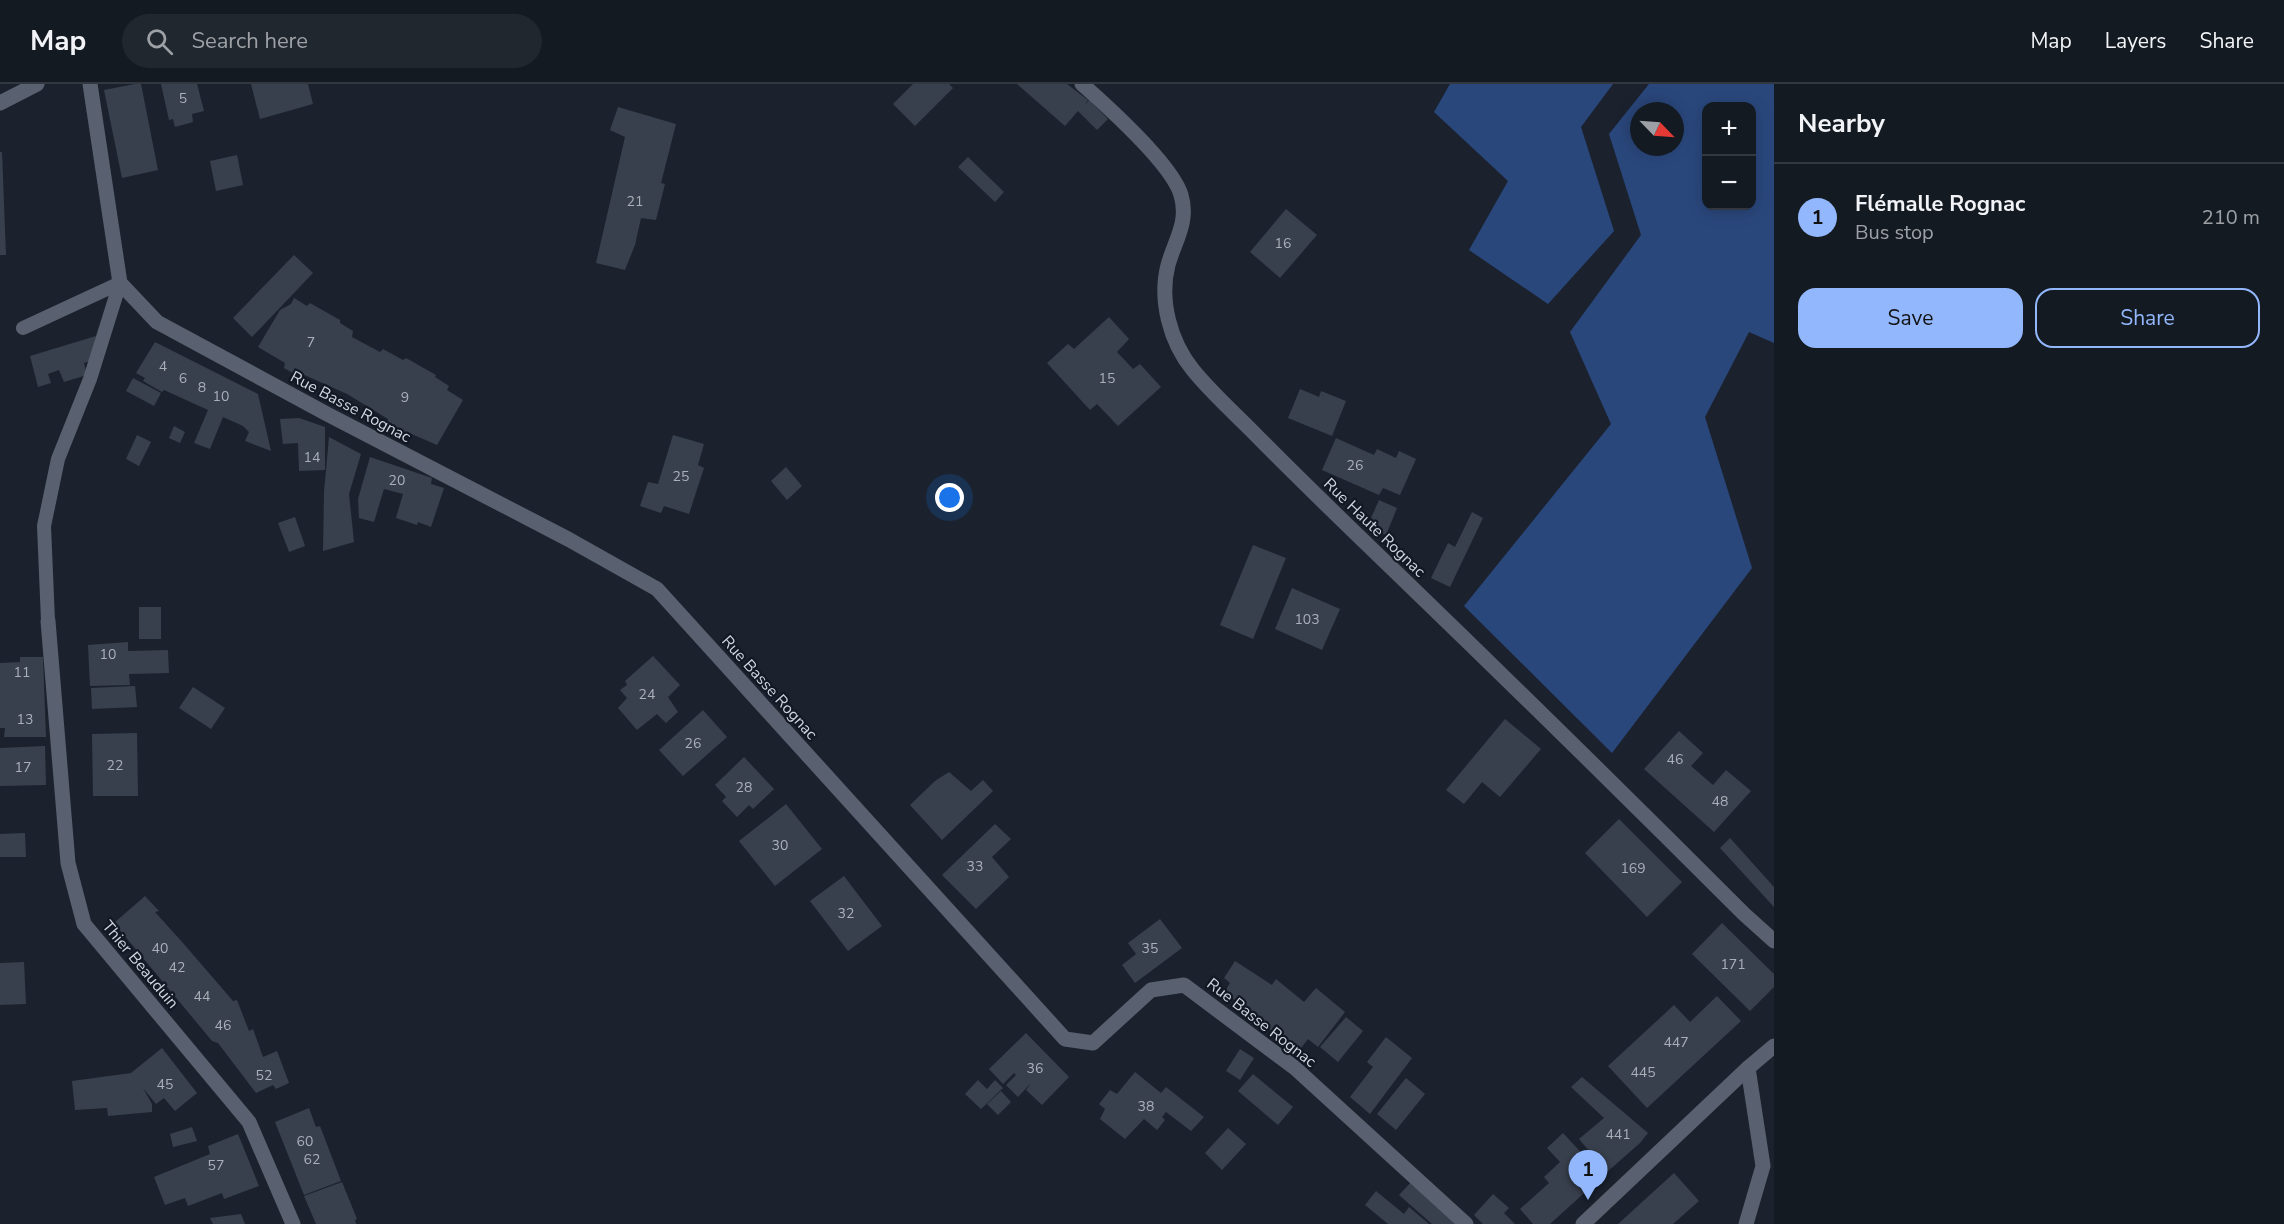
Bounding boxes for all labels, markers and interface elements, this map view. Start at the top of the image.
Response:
search box [122,14,542,68]
text: Map [30,22,86,60]
icon: search [143,25,176,58]
text: Search here [191,26,308,56]
text: Map [2030,27,2072,55]
text: Layers [2105,27,2166,55]
text: Share [2199,27,2254,55]
house number: 5 [179,89,187,108]
north arrow [1630,102,1684,156]
map controls [1702,102,1756,210]
button: + [1702,102,1756,156]
text: Nearby [1798,106,1885,141]
button: − [1702,156,1756,210]
text: Flémalle Rognac [1855,189,2025,219]
house number: 21 [627,192,643,211]
text: 1 [1812,204,1824,231]
text: 210 m [2202,204,2260,231]
text: Bus stop [1855,219,1934,246]
house number: 16 [1275,234,1291,253]
button: Save [1798,288,2023,348]
button: Share [2035,288,2260,348]
house number: 7 [307,333,315,352]
house number: 4 [159,357,167,376]
street label: Rue Basse Rognac [286,366,415,448]
house number: 6 [179,369,187,388]
house number: 15 [1099,369,1115,388]
house number: 8 [198,378,206,397]
house number: 10 [213,387,229,406]
house number: 9 [401,388,409,407]
house number: 14 [304,448,320,467]
house number: 26 [1347,456,1363,475]
house number: 25 [673,467,689,486]
house number: 20 [389,471,405,490]
street label: Rue Haute Rognac [1319,473,1431,583]
your location [935,483,964,512]
house number: 103 [1294,610,1320,629]
street label: Rue Basse Rognac [716,631,822,745]
house number: 10 [100,645,116,664]
house number: 11 [14,663,30,682]
house number: 24 [639,685,655,704]
house number: 13 [17,710,33,729]
house number: 26 [685,734,701,753]
house number: 46 [1667,750,1683,769]
house number: 22 [107,756,123,775]
house number: 17 [15,758,31,777]
house number: 28 [736,778,752,797]
house number: 48 [1712,792,1728,811]
house number: 30 [772,836,788,855]
house number: 33 [967,857,983,876]
house number: 169 [1620,859,1646,878]
house number: 32 [838,904,854,923]
street label: Thier Beauduin [97,916,184,1013]
house number: 40 [152,939,168,958]
house number: 35 [1142,939,1158,958]
house number: 171 [1720,955,1746,974]
house number: 42 [169,958,185,977]
street label: Rue Basse Rognac [1202,973,1321,1073]
house number: 44 [194,987,210,1006]
house number: 46 [215,1016,231,1035]
house number: 447 [1663,1033,1689,1052]
house number: 36 [1027,1059,1043,1078]
house number: 445 [1630,1063,1656,1082]
house number: 52 [256,1066,272,1085]
house number: 45 [157,1075,173,1094]
house number: 38 [1138,1097,1154,1116]
house number: 441 [1605,1125,1631,1144]
house number: 60 [297,1132,313,1151]
house number: 62 [304,1150,320,1169]
pin: 1 [1568,1150,1608,1200]
house number: 57 [208,1156,224,1175]

